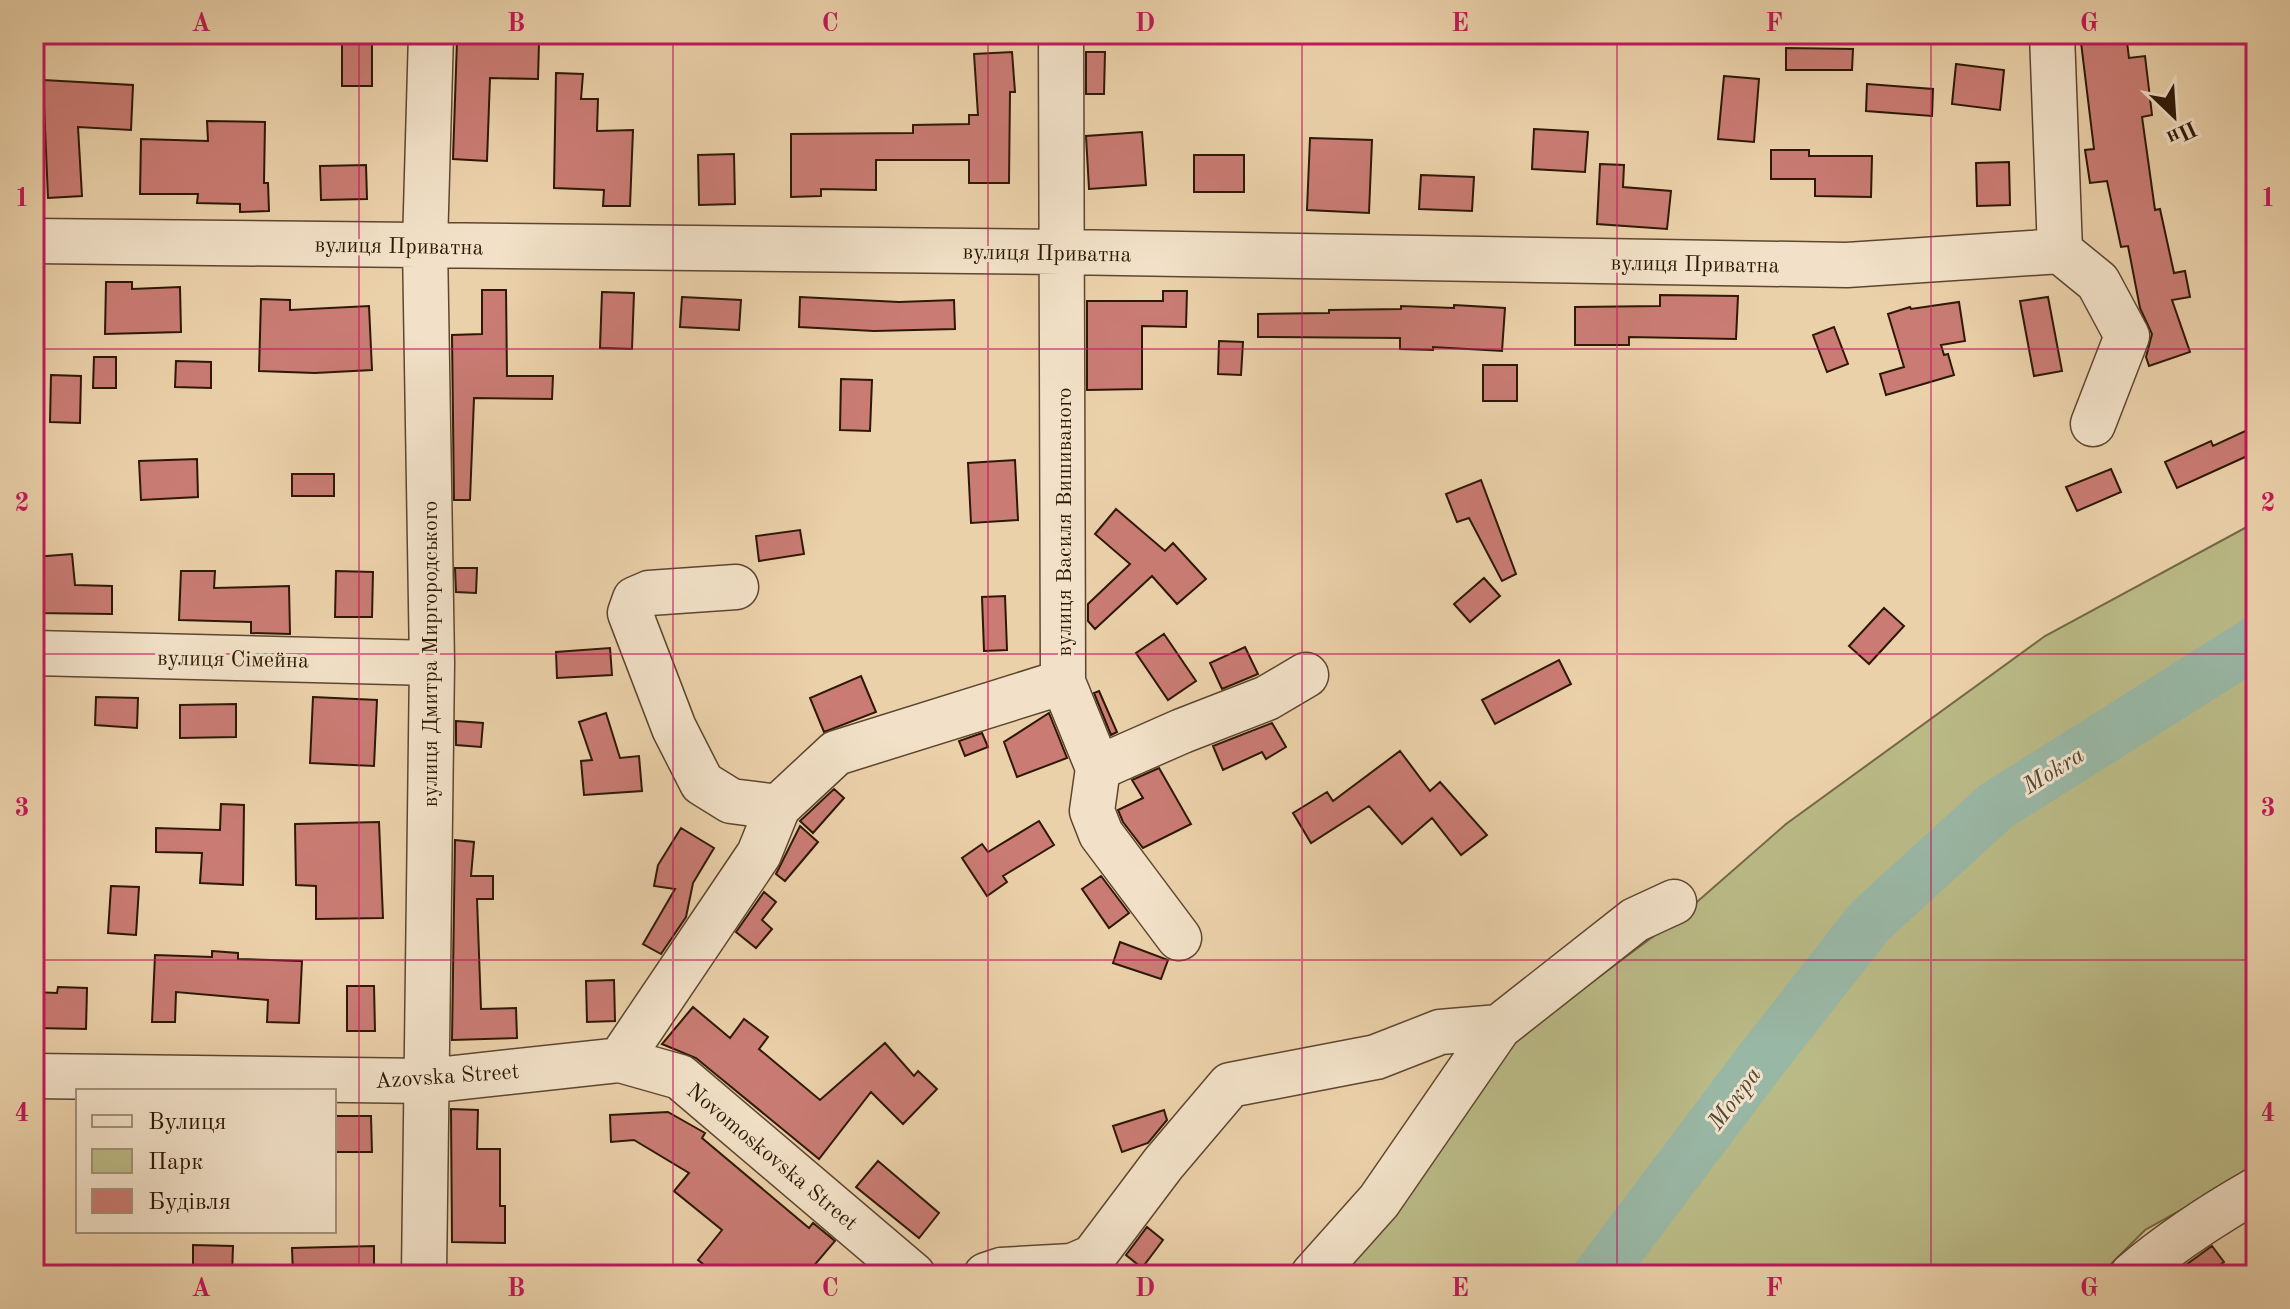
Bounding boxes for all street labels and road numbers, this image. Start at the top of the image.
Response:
street label: вулиця Приватна [314,235,484,259]
street label: вулиця Приватна [962,242,1132,266]
street label: вулиця Приватна [1610,253,1780,277]
street label: вулиця Василя Вишиваного [1054,387,1076,657]
street label: вулиця Дмитра Миргородського [420,501,442,807]
street label: вулиця Сімейна [157,648,309,672]
street label: Azovska Street [374,1061,520,1093]
street label: Novomoskovska Street [682,1080,861,1235]

